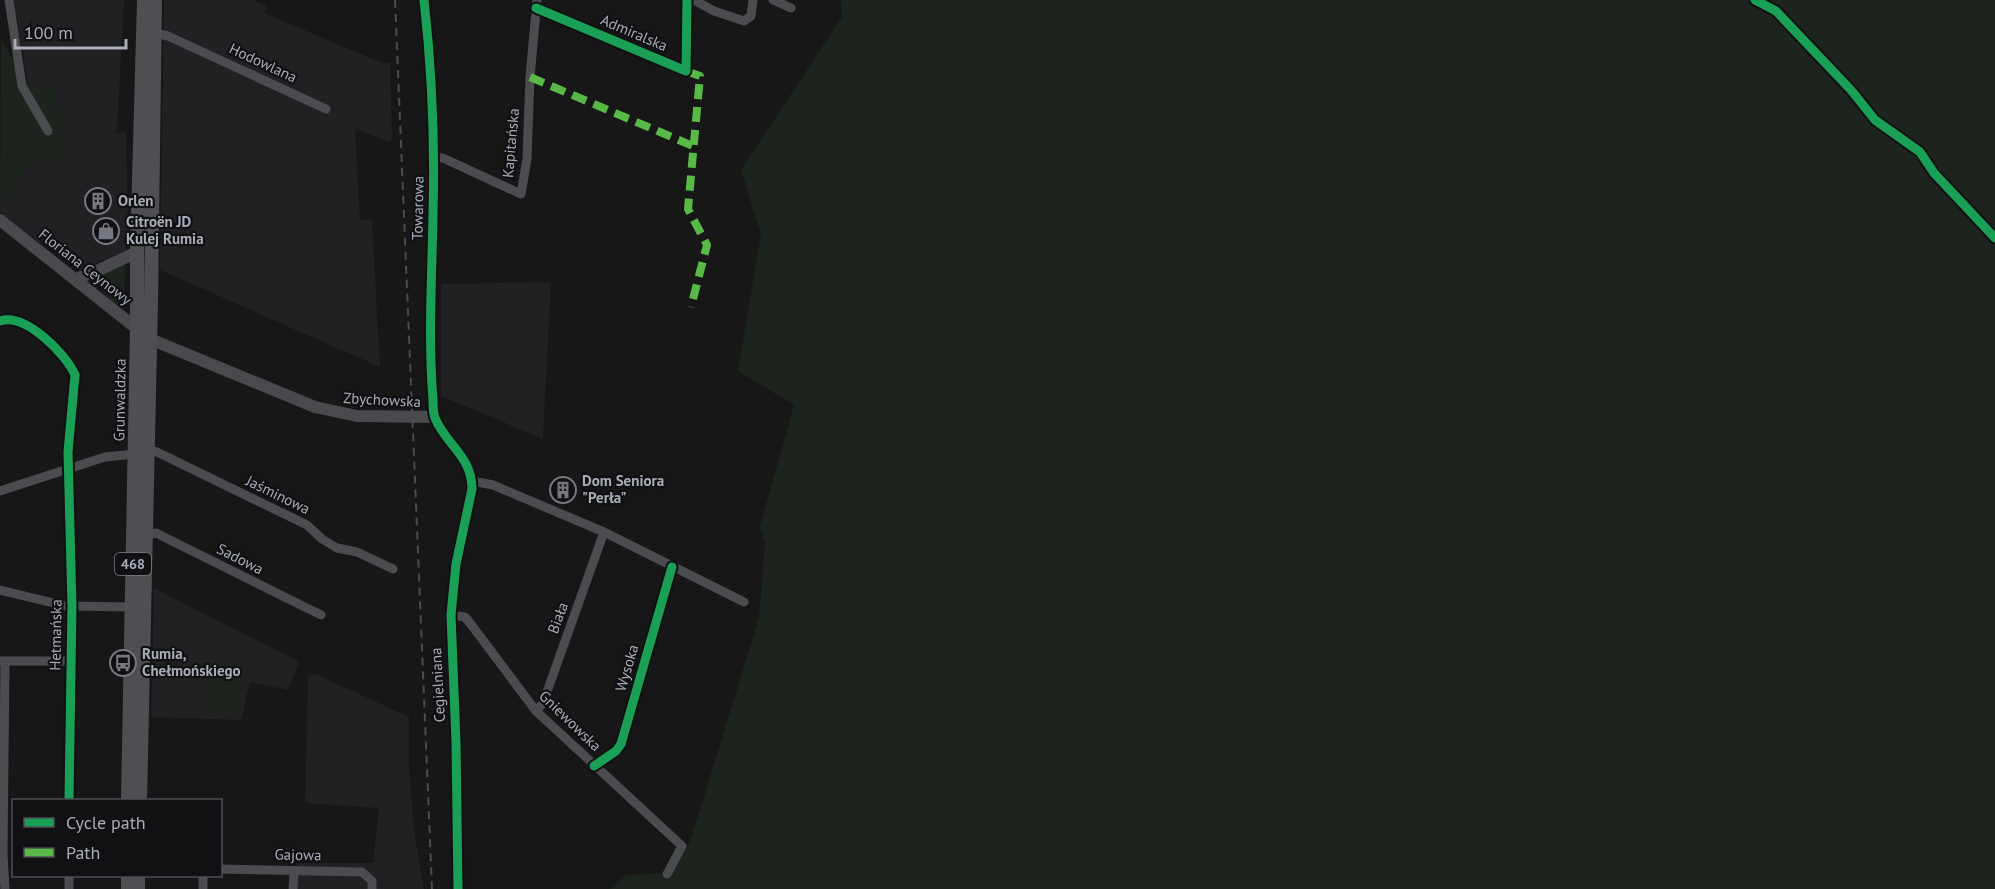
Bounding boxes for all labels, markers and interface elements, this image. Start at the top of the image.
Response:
street label: Admiralska [598,10,671,55]
scale bar [15,12,126,50]
text: 100 m [24,21,73,44]
street label: Hodowlana [226,39,300,86]
street label: Kapitańska [498,107,523,179]
street label: Towarowa [407,176,428,240]
building icon: Orlen [83,186,113,216]
place label: Orlen [118,191,154,210]
place label: Citroën JD Kulej Rumia [126,212,204,248]
shop icon: Citroën JD Kulej Rumia [91,216,121,246]
street label: Floriana Ceynowy [35,224,136,309]
street label: Grunwaldzka [109,358,130,442]
street label: Zbychowska [343,388,421,411]
street label: Jaśminowa [242,470,313,518]
place label: Dom Seniora "Perła" [582,471,664,507]
building icon: Dom Seniora "Perła" [548,475,578,505]
street label: Sadowa [214,539,267,578]
road number: 468 [115,553,151,575]
street label: Hetmańska [45,599,66,671]
street label: Biała [543,600,572,636]
street label: Wysoka [611,642,642,694]
place label: Rumia, Chełmońskiego [142,644,241,680]
street label: Cegielniana [426,647,449,723]
bus stop icon: Rumia, Chełmońskiego [108,648,138,678]
street label: Gniewowska [535,686,606,755]
legend [12,799,222,877]
text: Cycle path [66,811,146,834]
text: Path [66,841,100,864]
street label: Gajowa [274,845,322,864]

